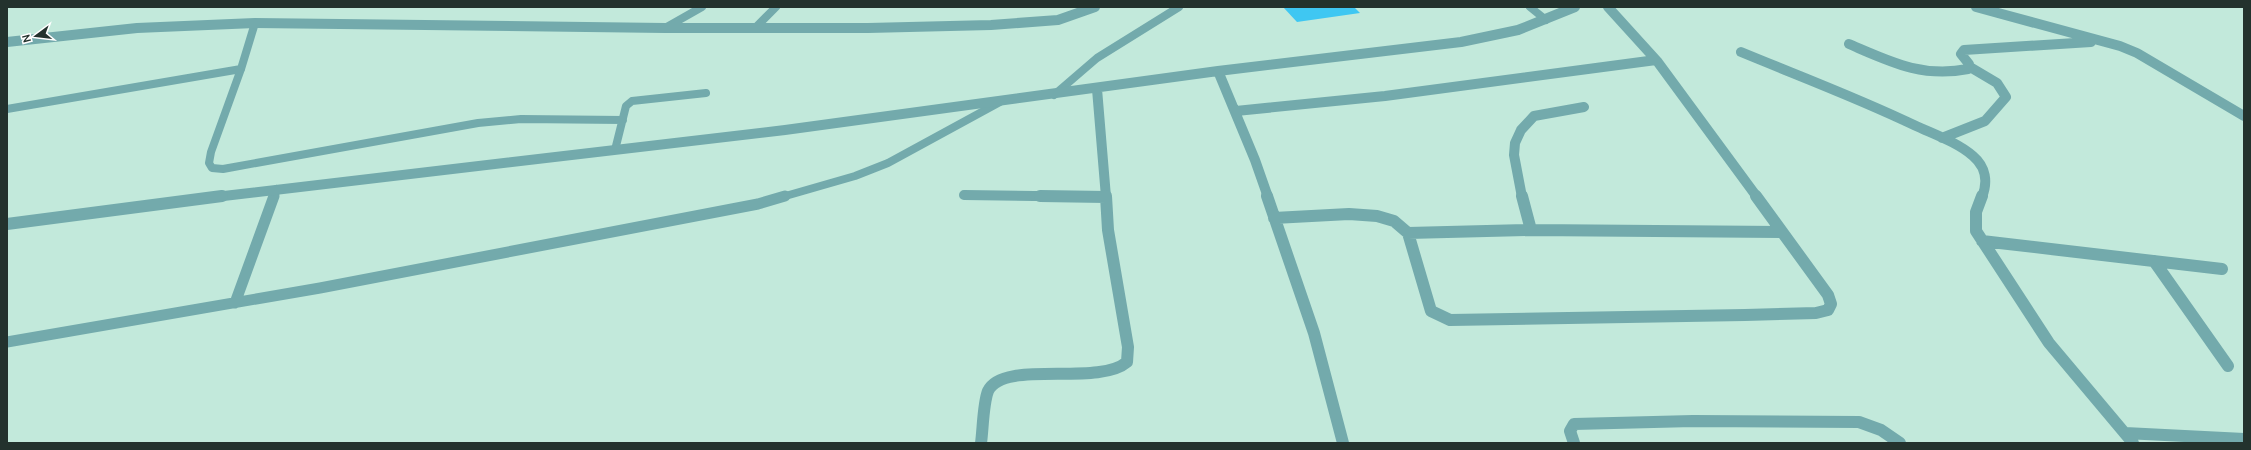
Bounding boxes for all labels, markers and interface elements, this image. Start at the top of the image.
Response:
north arrow [16,16,56,56]
text: N [19,33,33,44]

